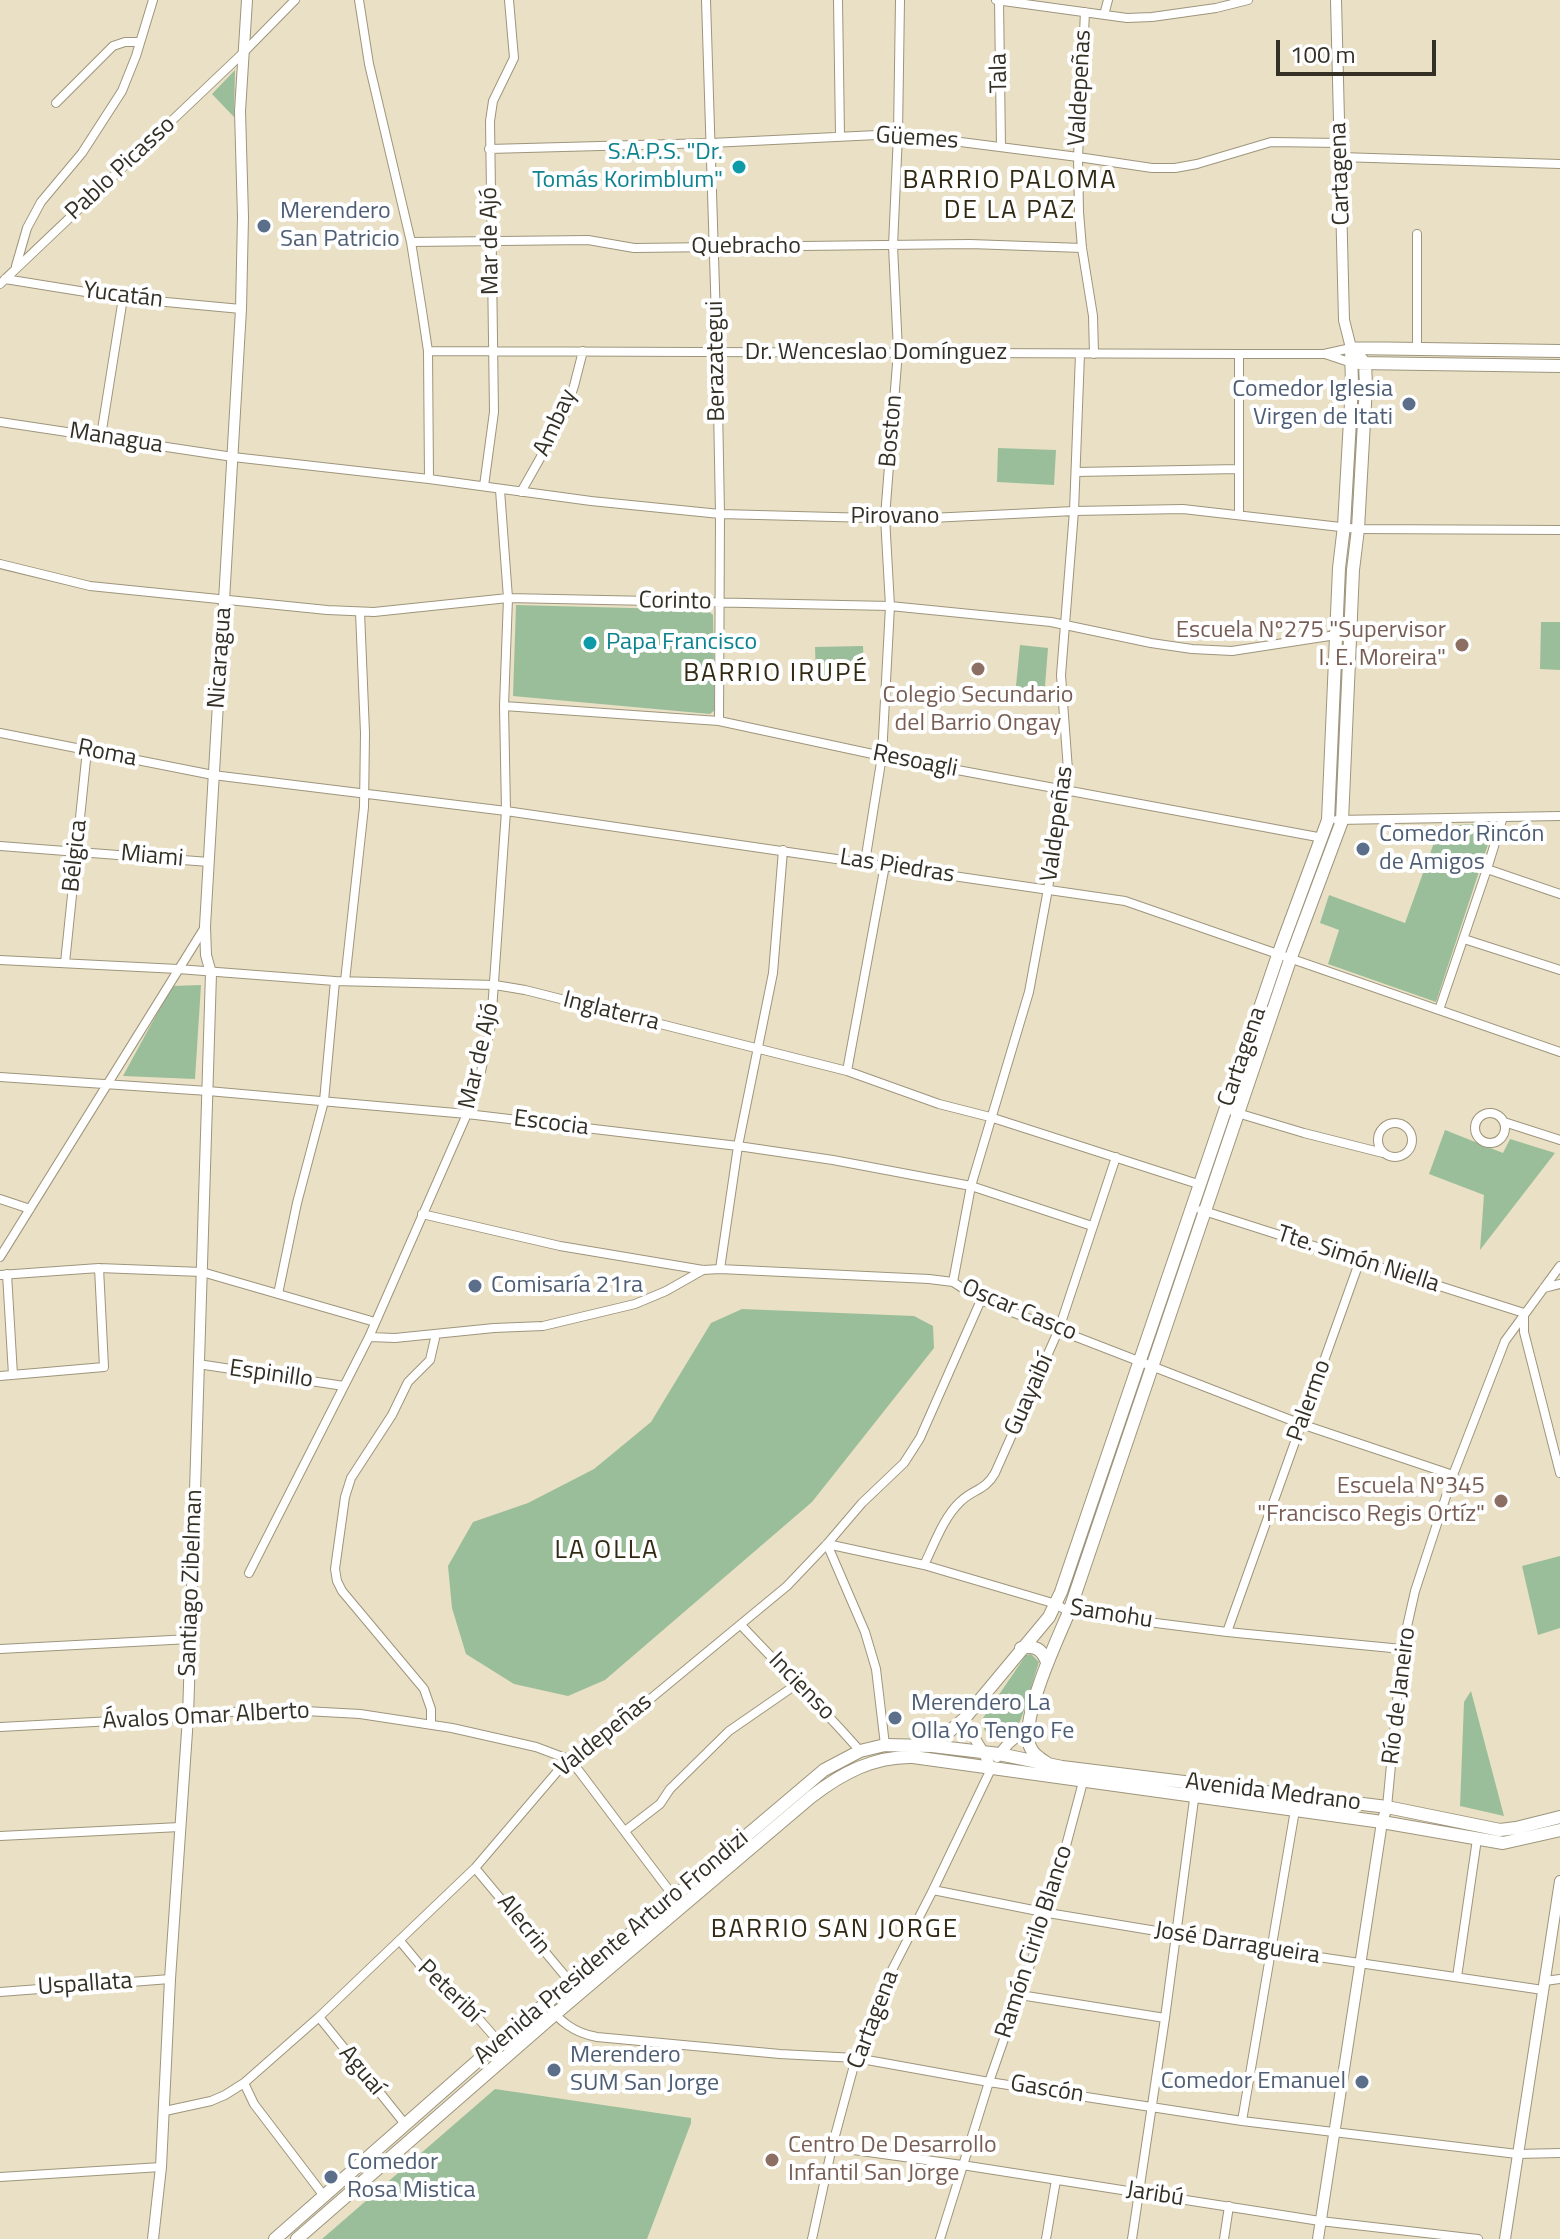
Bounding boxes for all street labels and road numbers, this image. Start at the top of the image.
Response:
street label: Valdepeñas [1064,29,1098,147]
street label: Tala [985,53,1015,93]
street label: Pablo Picasso [60,111,182,227]
street label: Güemes [875,122,959,156]
street label: Cartagena [1325,122,1357,226]
street label: Mar de Ajó [476,187,506,295]
street label: Quebracho [691,233,801,261]
street label: Yucatán [82,277,164,315]
street label: Berazategui [702,300,732,422]
street label: Dr. Wenceslao Domínguez [745,339,1007,367]
street label: Ambay [528,385,584,461]
street label: Boston [874,394,910,468]
street label: Managua [67,417,165,461]
street label: Pirovano [851,503,939,531]
street label: Corinto [638,587,712,617]
street label: Nicaragua [203,606,239,710]
street label: Roma [75,734,139,774]
street label: Resoagli [870,740,960,784]
street label: Valdepeñas [1036,764,1080,884]
street label: Bélgica [58,818,94,894]
street label: Miami [119,840,185,874]
street label: Las Piedras [838,844,956,890]
street label: Inglaterra [560,986,662,1038]
street label: Mar de Ajó [454,1000,506,1112]
street label: Cartagena [1213,1004,1273,1110]
street label: Escocia [512,1105,590,1143]
street label: Tte. Simón Niella [1273,1220,1443,1300]
street label: Oscar Casco [957,1274,1081,1348]
street label: Guayaibí [999,1350,1061,1440]
street label: Espinillo [227,1355,315,1395]
street label: Palermo [1282,1356,1338,1446]
street label: Santiago Zibelman [174,1489,210,1677]
street label: Samohu [1068,1594,1154,1636]
street label: Río de Janeiro [1377,1626,1423,1766]
street label: Incienso [762,1647,840,1727]
street label: Valdepeñas [550,1688,658,1784]
street label: Ávalos Omar Alberto [102,1697,310,1737]
street label: Avenida Medrano [1184,1768,1362,1818]
street label: Avenida Presidente Arturo Frondizi [469,1825,755,2071]
street label: Ramón Cirilo Blanco [990,1842,1080,2042]
street label: Alecrin [490,1889,556,1961]
street label: José Darragueira [1152,1917,1322,1971]
street label: Peteribí [411,1954,487,2030]
street label: Uspallata [37,1967,133,2003]
street label: Cartagena [842,1967,906,2073]
street label: Aguaí [332,2040,390,2102]
street label: Gascón [1008,2070,1086,2110]
street label: Jaribú [1124,2176,1186,2214]

